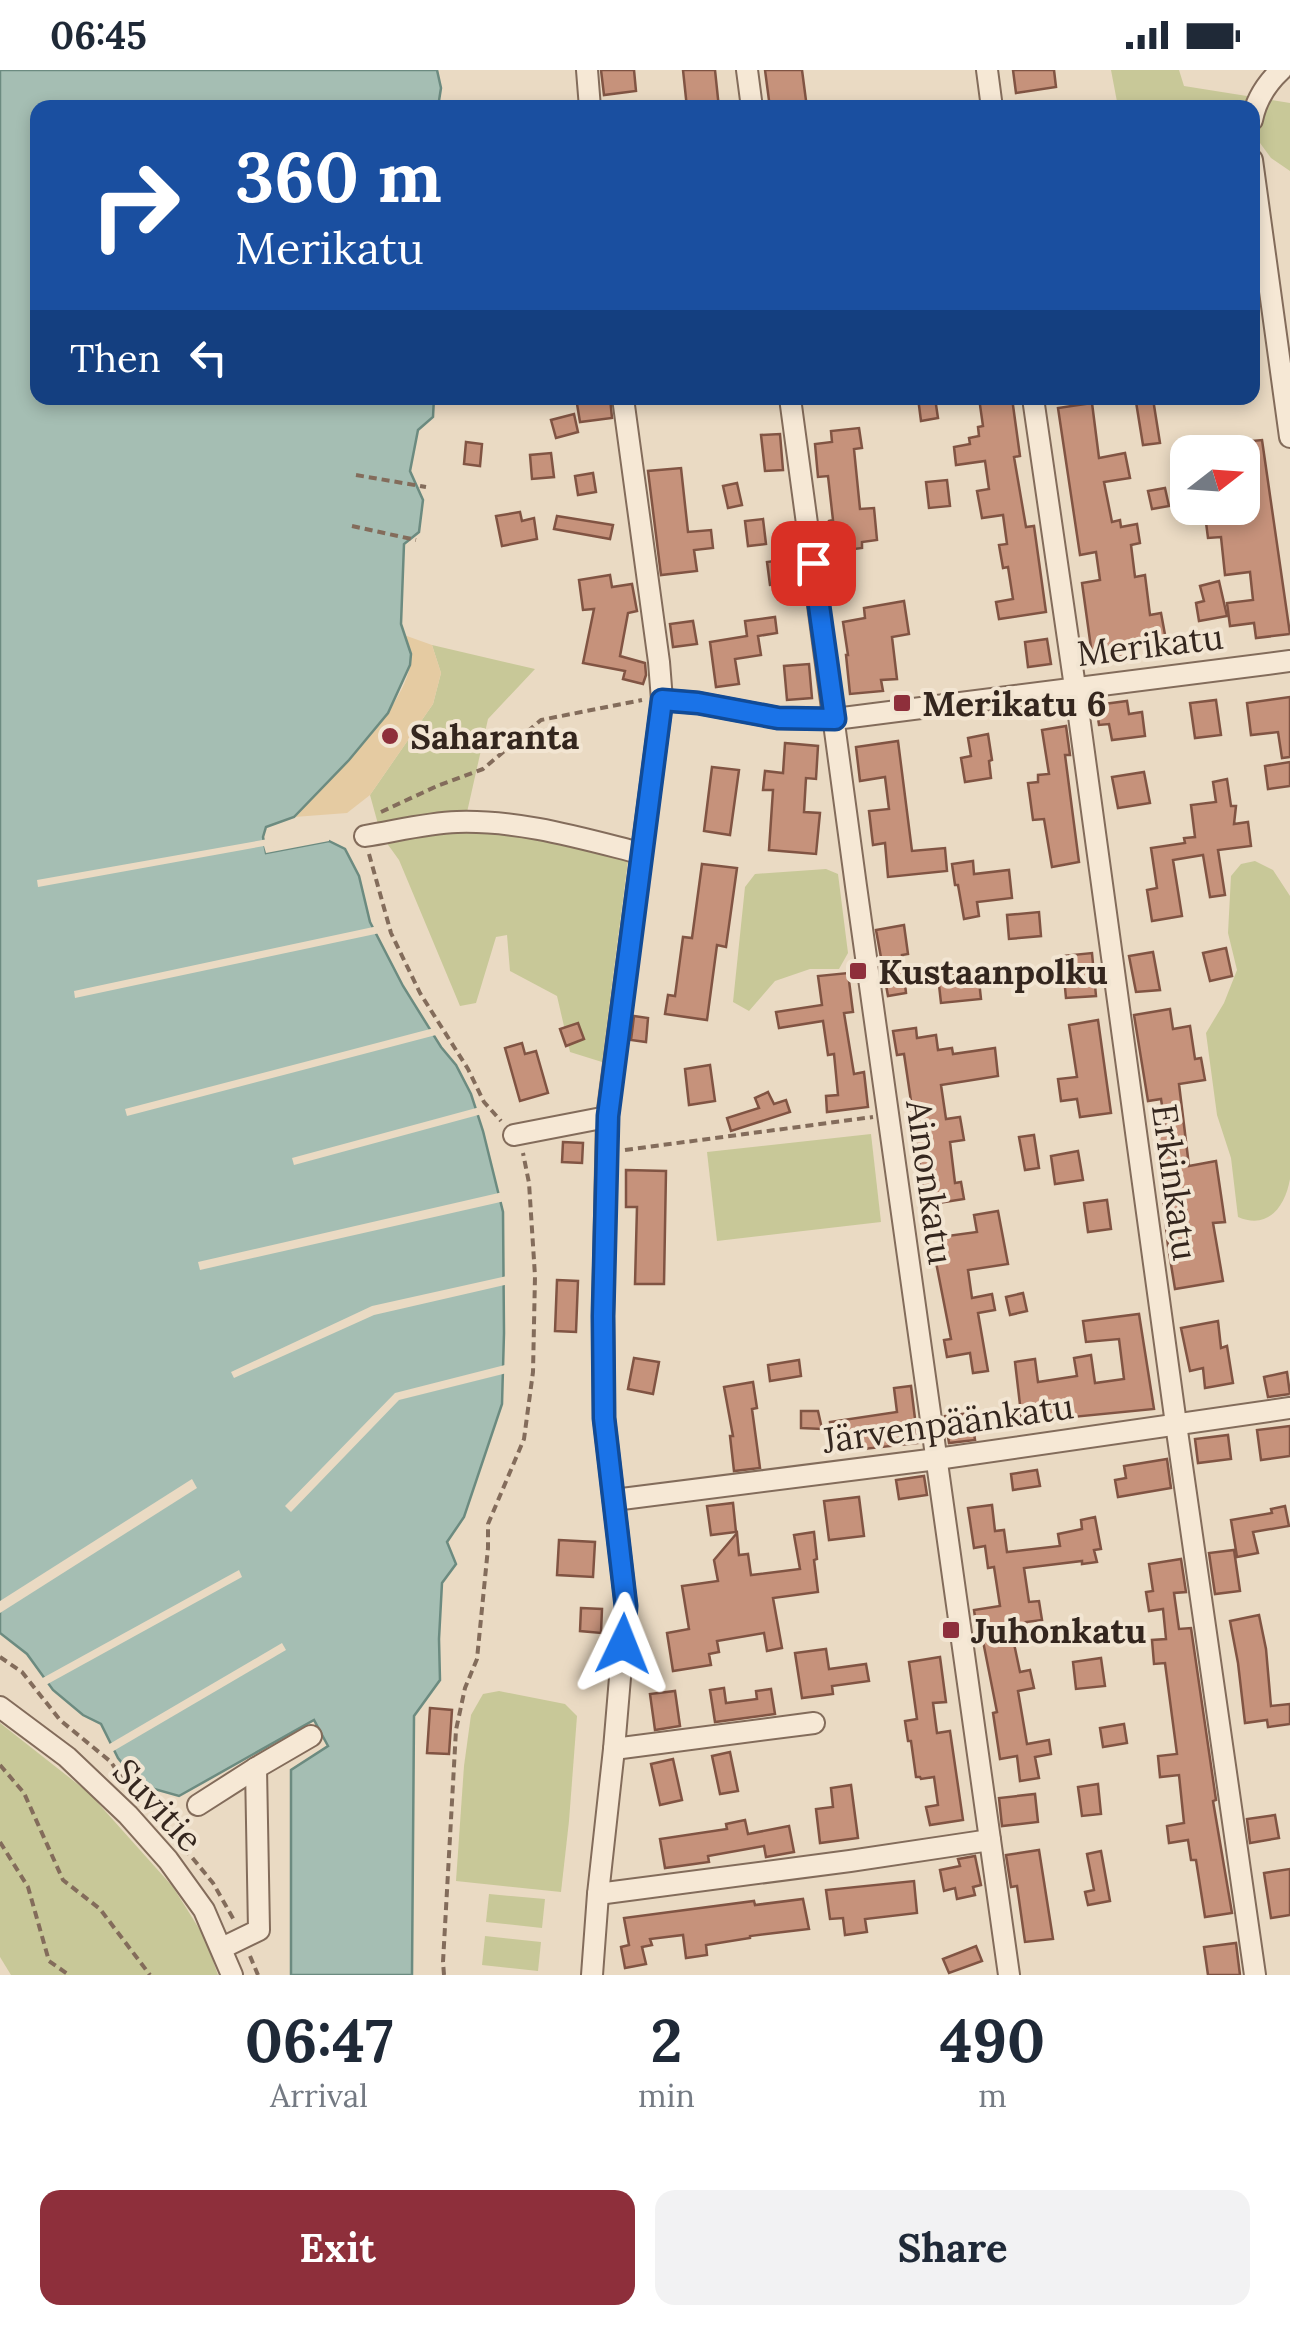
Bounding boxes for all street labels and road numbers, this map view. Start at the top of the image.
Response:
street label: Merikatu [1074,614,1226,676]
street label: Ainonkatu [896,1096,964,1267]
street label: Erkinkatu [1142,1101,1208,1263]
street label: Järvenpäänkatu [819,1383,1076,1463]
street label: Suvitie [104,1749,212,1861]

